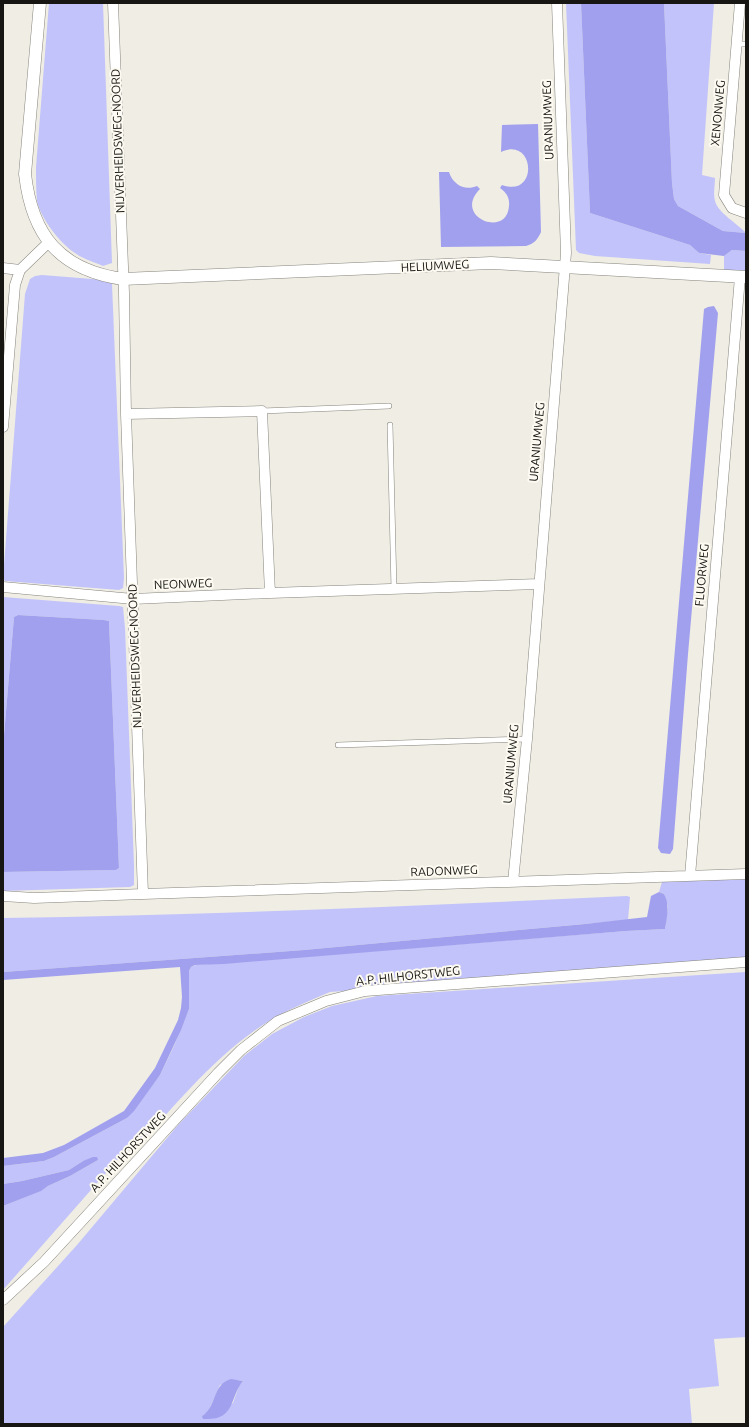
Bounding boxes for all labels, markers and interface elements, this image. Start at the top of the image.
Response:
street label: NIJVERHEIDSWEG-NOORD [108,69,127,213]
street label: XENONWEG [708,79,727,146]
street label: URANIUMWEG [540,80,555,160]
street label: HELIUMWEG [400,257,470,274]
street label: URANIUMWEG [527,402,546,482]
street label: FLUORWEG [692,543,711,607]
street label: NEONWEG [153,576,213,591]
street label: NIJVERHEIDSWEG-NOORD [125,584,144,728]
street label: URANIUMWEG [501,724,520,804]
street label: RADONWEG [410,863,478,878]
street label: A.P. HILHORSTWEG [355,964,461,987]
street label: A.P. HILHORSTWEG [87,1109,168,1194]

